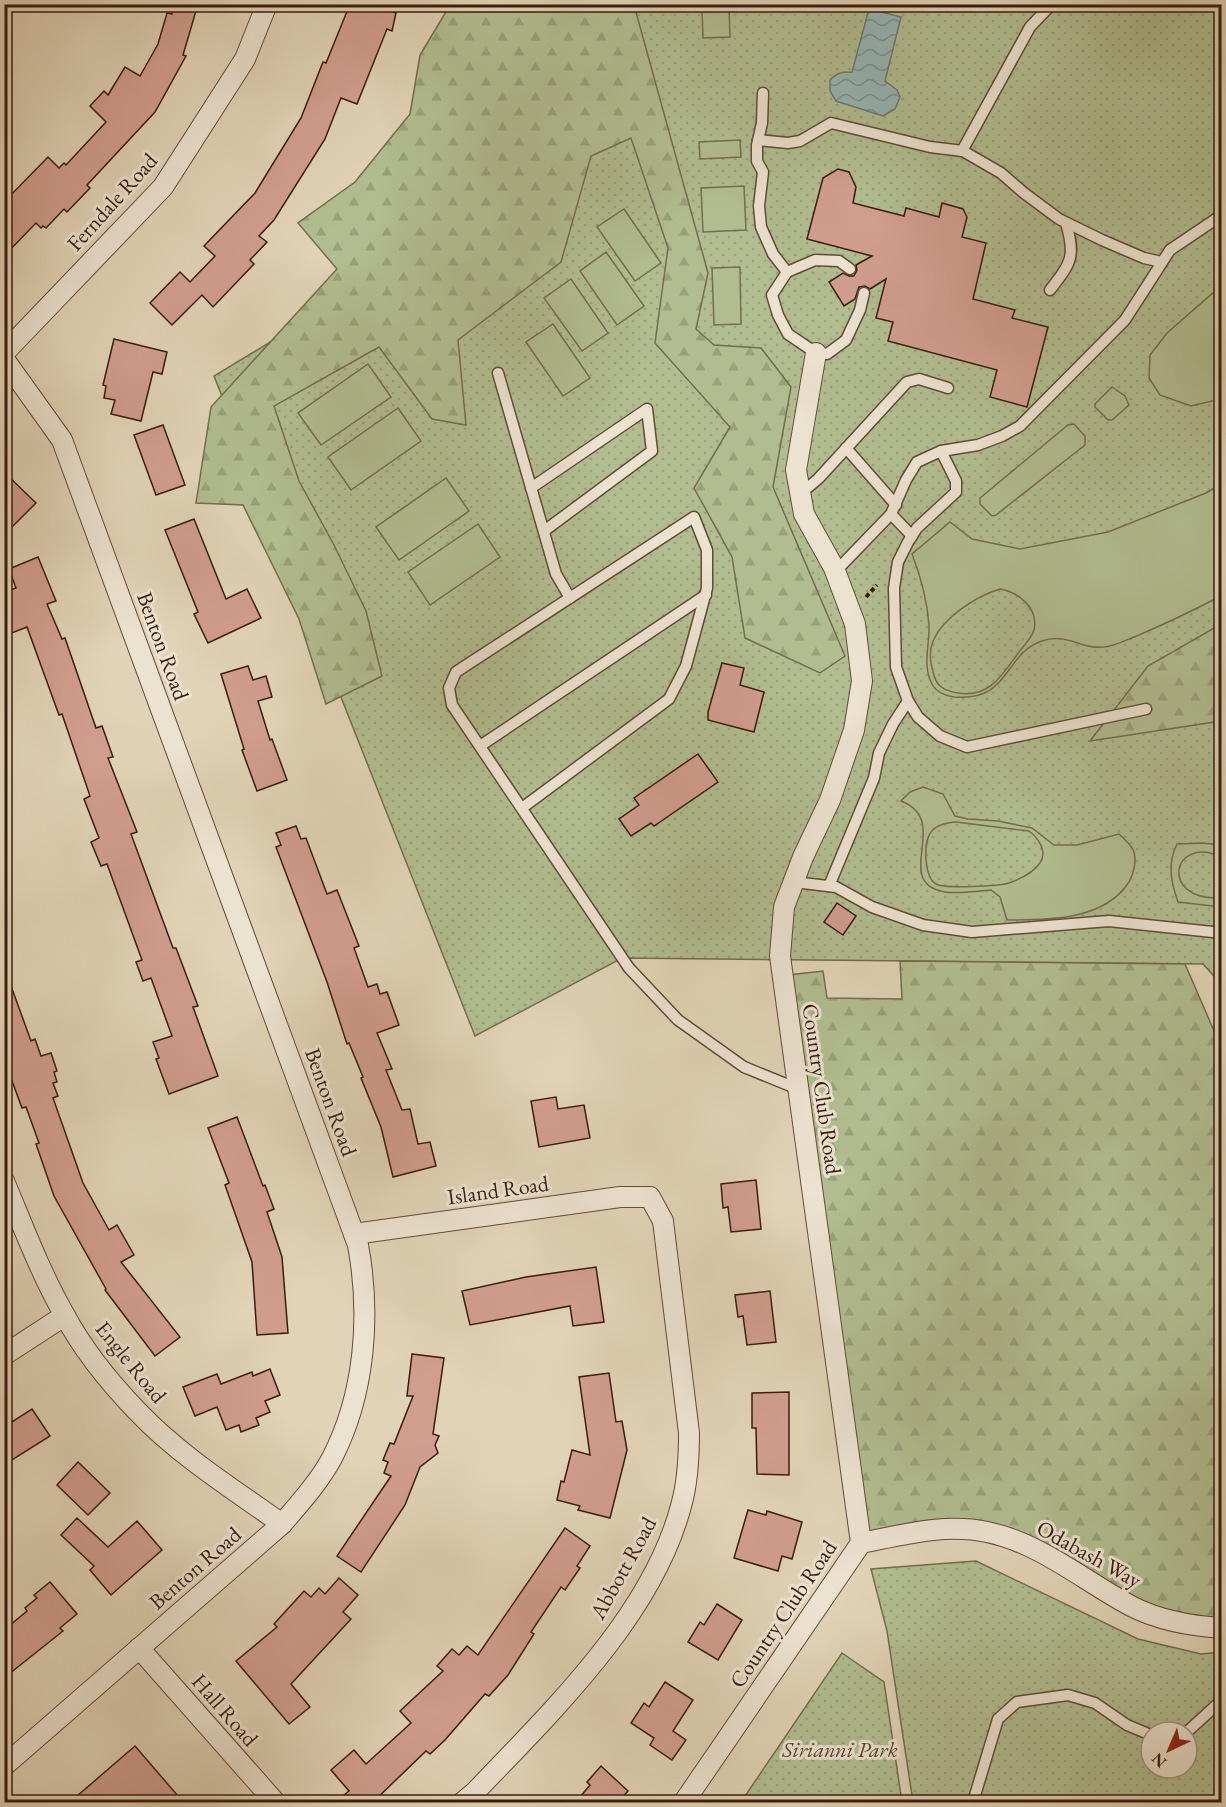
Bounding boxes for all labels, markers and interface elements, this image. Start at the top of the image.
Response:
street label: Ferndale Road [60,146,164,257]
street label: Benton Road [130,588,196,705]
street label: Country Club Road [796,1002,848,1177]
street label: Benton Road [298,1044,364,1161]
street label: Island Road [446,1168,551,1211]
street label: Engle Road [89,1315,174,1410]
street label: Abbott Road [582,1511,664,1625]
street label: Odabash Way [1032,1513,1147,1595]
street label: Benton Road [143,1519,248,1616]
street label: Country Club Road [723,1534,844,1694]
street label: Hall Road [185,1667,265,1753]
north arrow [1139,1720,1199,1780]
park label: Sirianni Park [781,1735,898,1764]
text: N [1147,1748,1171,1772]

